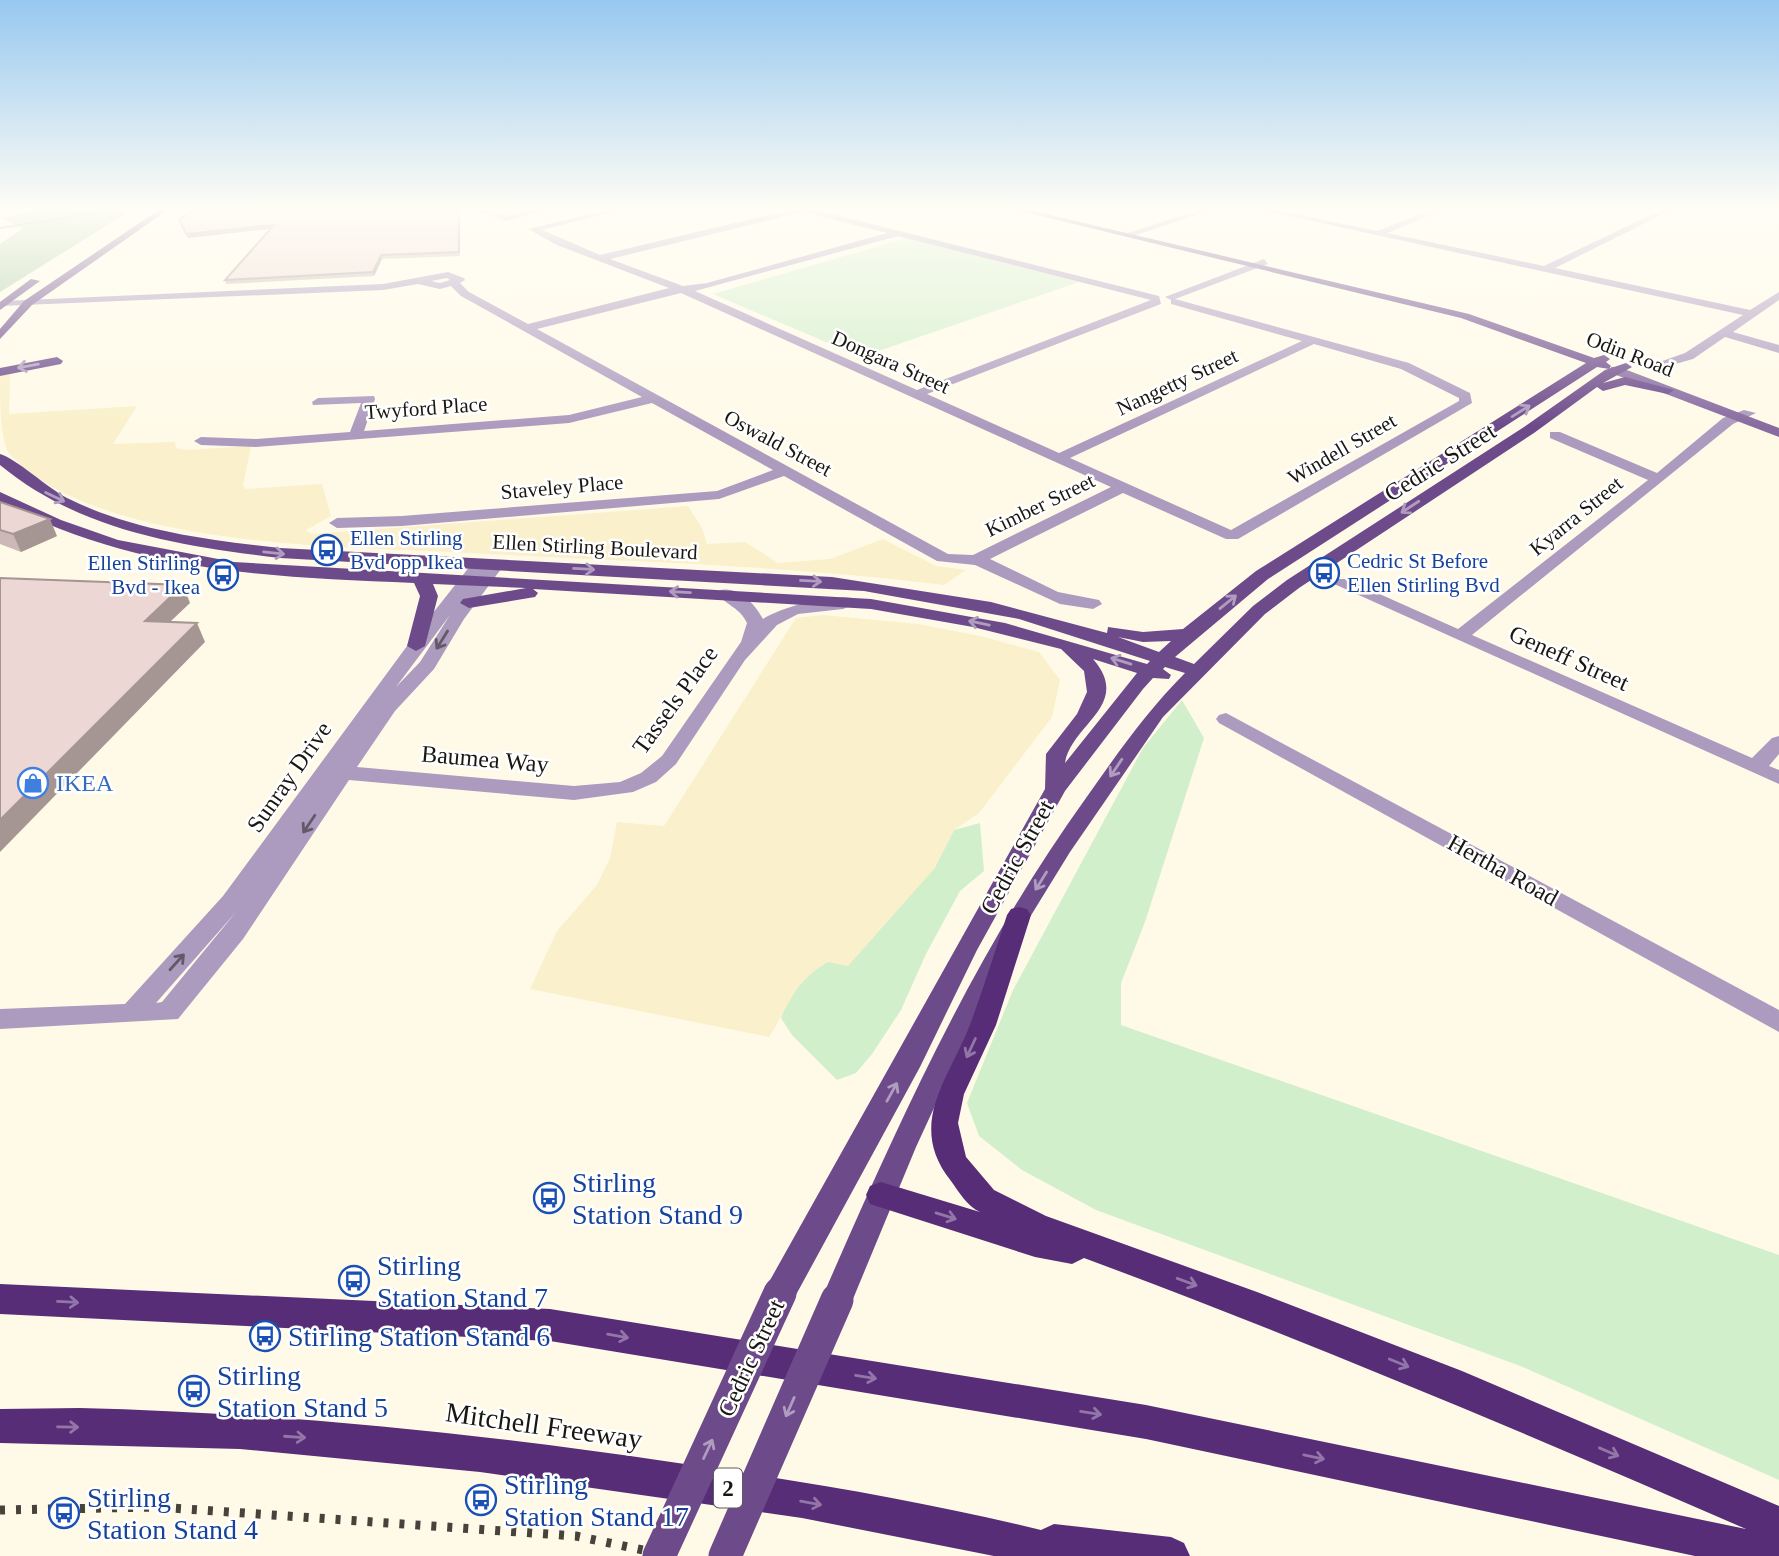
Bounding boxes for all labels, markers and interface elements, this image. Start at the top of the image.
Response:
street label: Dongara Street [828,325,954,399]
street label: Odin Road [1583,326,1678,382]
street label: Nangetty Street [1112,343,1242,421]
one-way arrow [17,360,40,373]
street label: Twyford Place [364,392,488,424]
one-way arrow [1511,404,1531,418]
street label: Oswald Street [720,405,836,481]
street label: Windell Street [1284,408,1401,490]
street label: Cedric Street [1380,417,1501,506]
street label: Kimber Street [982,468,1099,542]
street label: Staveley Place [500,470,624,504]
street label: Kyarra Street [1525,471,1627,561]
one-way arrow [44,491,65,505]
one-way arrow [1401,500,1420,514]
place label: Ellen Stirling Bvd opp Ikea [350,526,464,574]
street label: Ellen Stirling Boulevard [492,530,699,564]
bus stop icon: Ellen Stirling Bvd opp Ikea [310,533,344,567]
one-way arrow [262,546,285,559]
place label: Cedric St Before Ellen Stirling Bvd [1347,549,1500,597]
place label: Ellen Stirling Bvd - Ikea [87,551,201,599]
bus stop icon: Cedric St Before Ellen Stirling Bvd [1307,556,1341,590]
bus stop icon: Ellen Stirling Bvd - Ikea [206,558,240,592]
one-way arrow [572,563,595,576]
one-way arrow [800,575,822,588]
one-way arrow [669,585,692,598]
one-way arrow [1219,594,1237,610]
one-way arrow [968,615,991,629]
street label: Geneff Street [1505,620,1633,696]
one-way arrow [435,630,450,649]
street label: Tassels Place [627,641,723,759]
one-way arrow [1110,654,1132,667]
street label: Sunray Drive [241,717,337,837]
street label: Baumea Way [420,740,550,778]
one-way arrow [1108,758,1123,777]
shop icon: IKEA [16,766,50,800]
place label: IKEA [56,770,114,796]
street label: Cedric Street [975,795,1059,918]
one-way arrow [302,813,316,833]
street label: Hertha Road [1443,829,1563,911]
one-way arrow [1033,871,1048,890]
one-way arrow [169,953,185,971]
one-way arrow [964,1038,977,1059]
one-way arrow [885,1082,899,1102]
place label: Stirling Station Stand 9 [572,1167,743,1230]
bus stop icon: Stirling Station Stand 9 [532,1181,566,1215]
one-way arrow [935,1210,957,1223]
place label: Stirling Station Stand 7 [377,1250,548,1313]
bus stop icon: Stirling Station Stand 7 [337,1264,371,1298]
one-way arrow [1176,1276,1197,1289]
street label: Cedric Street [713,1295,790,1421]
one-way arrow [56,1296,79,1309]
bus stop icon: Stirling Station Stand 6 [248,1319,282,1353]
place label: Stirling Station Stand 6 [288,1321,550,1352]
one-way arrow [606,1329,629,1343]
one-way arrow [1388,1358,1410,1371]
place label: Stirling Station Stand 5 [217,1360,388,1423]
one-way arrow [854,1371,877,1384]
bus stop icon: Stirling Station Stand 5 [177,1374,211,1408]
street label: Mitchell Freeway [444,1396,644,1455]
one-way arrow [783,1396,796,1417]
one-way arrow [1079,1407,1102,1420]
one-way arrow [56,1420,79,1434]
one-way arrow [284,1431,306,1444]
one-way arrow [703,1439,716,1460]
one-way arrow [1598,1446,1619,1459]
one-way arrow [1302,1451,1325,1465]
place label: Stirling Station Stand 17 [504,1469,689,1532]
road number: 2 [714,1469,742,1508]
place label: Stirling Station Stand 4 [87,1482,258,1545]
bus stop icon: Stirling Station Stand 17 [464,1483,498,1517]
bus stop icon: Stirling Station Stand 4 [47,1496,81,1530]
one-way arrow [799,1497,822,1510]

